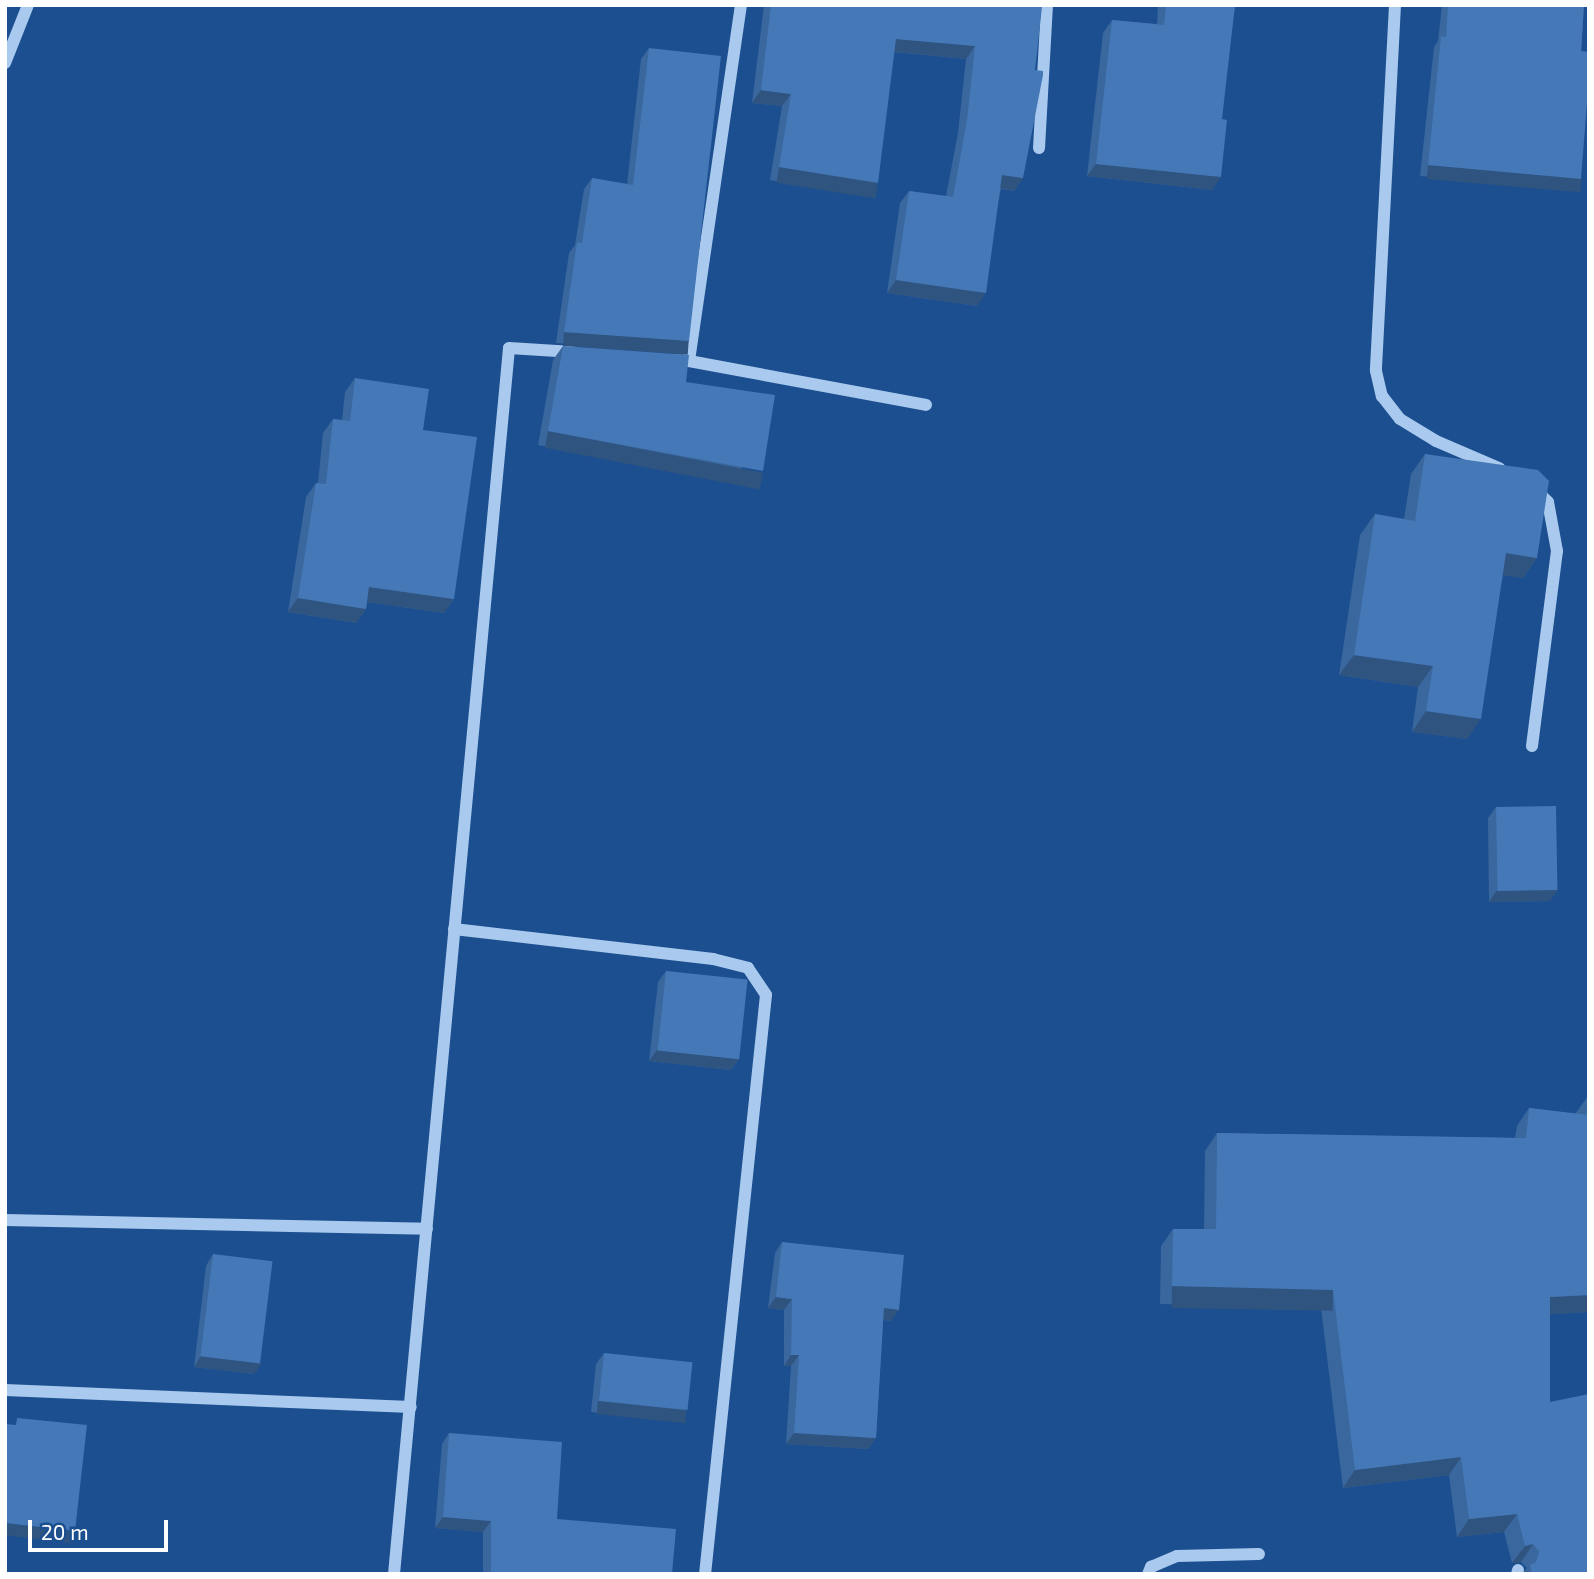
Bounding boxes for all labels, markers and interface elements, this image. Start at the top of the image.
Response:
scale bar [32,1506,172,1550]
text: 20 m [41,1519,89,1544]

